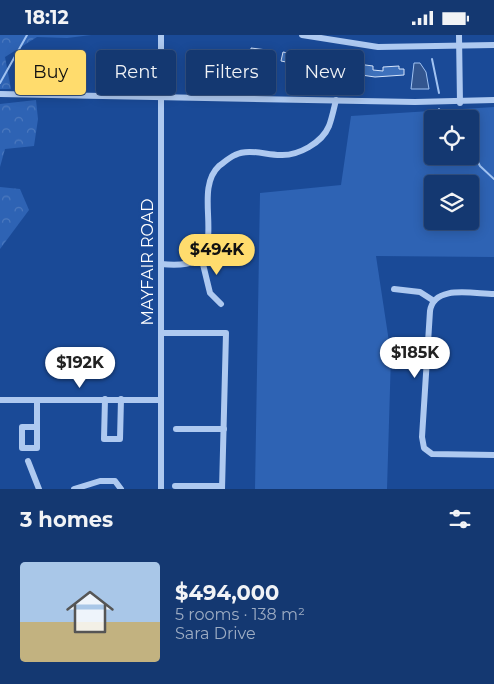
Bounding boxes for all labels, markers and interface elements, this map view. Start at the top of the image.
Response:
text: 18:12 [25,6,69,29]
chip: Buy [15,50,86,95]
chip: Rent [96,50,176,95]
chip: Filters [186,50,276,95]
chip: New [286,50,364,95]
map controls [424,110,479,230]
button: locate [424,110,479,165]
button: layers [424,175,479,230]
street label: MAYFAIR ROAD [138,198,157,326]
pin: $494K [182,233,252,276]
text: $494K [190,240,244,259]
pin: $185K [380,337,450,379]
text: $185K [391,343,439,362]
pin: $192K [45,347,115,389]
text: $192K [56,353,104,372]
icon: filters [446,505,474,533]
text: 3 homes [20,507,113,532]
text: $494,000 [175,580,279,605]
icon: home [60,582,120,642]
text: 5 rooms · 138 m² [175,605,305,624]
text: Sara Drive [175,624,256,643]

